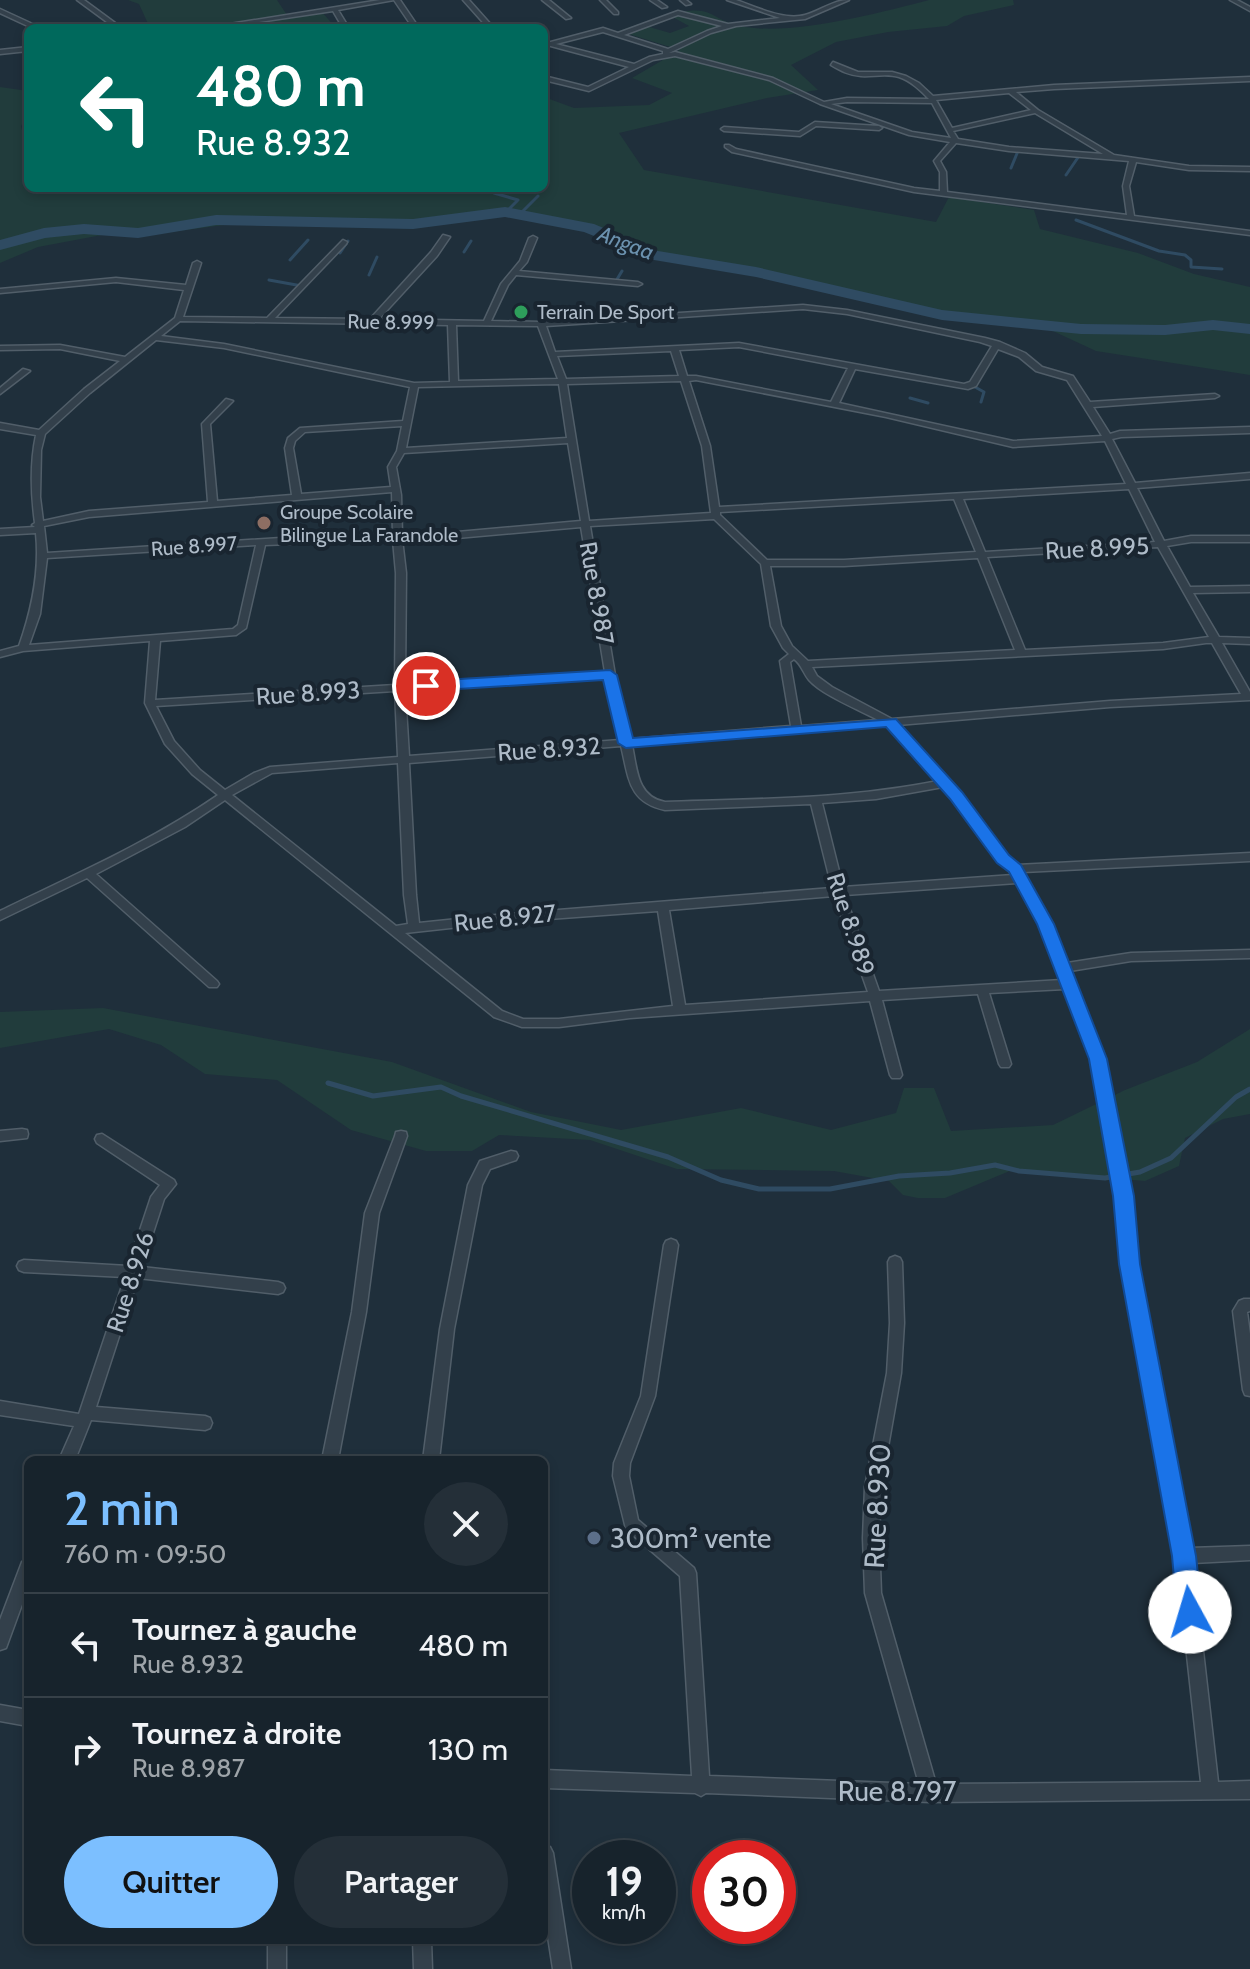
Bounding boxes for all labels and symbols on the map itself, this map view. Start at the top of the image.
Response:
water label: Angaa [593,220,658,266]
place label: Terrain De Sport [537,300,675,324]
marker: Terrain De Sport [512,303,530,321]
street label: Rue 8.999 [347,309,435,335]
place label: Groupe Scolaire Bilingue La Farandole [280,500,458,547]
marker: Groupe Scolaire Bilingue La Farandole [255,514,273,532]
street label: Rue 8.997 [150,531,238,561]
street label: Rue 8.995 [1044,531,1150,565]
street label: Rue 8.987 [574,539,620,647]
pin [392,652,460,720]
street label: Rue 8.993 [255,675,361,711]
street label: Rue 8.932 [497,731,601,767]
street label: Rue 8.989 [821,869,881,979]
street label: Rue 8.927 [453,898,557,938]
street label: Rue 8.926 [100,1228,160,1336]
street label: Rue 8.930 [857,1443,897,1569]
place label: 300m² vente [610,1521,771,1555]
marker: 300m² vente [585,1529,603,1547]
position arrow [1148,1570,1232,1654]
street label: Rue 8.797 [838,1774,956,1808]
speed limit sign: 30 [692,1840,796,1944]

